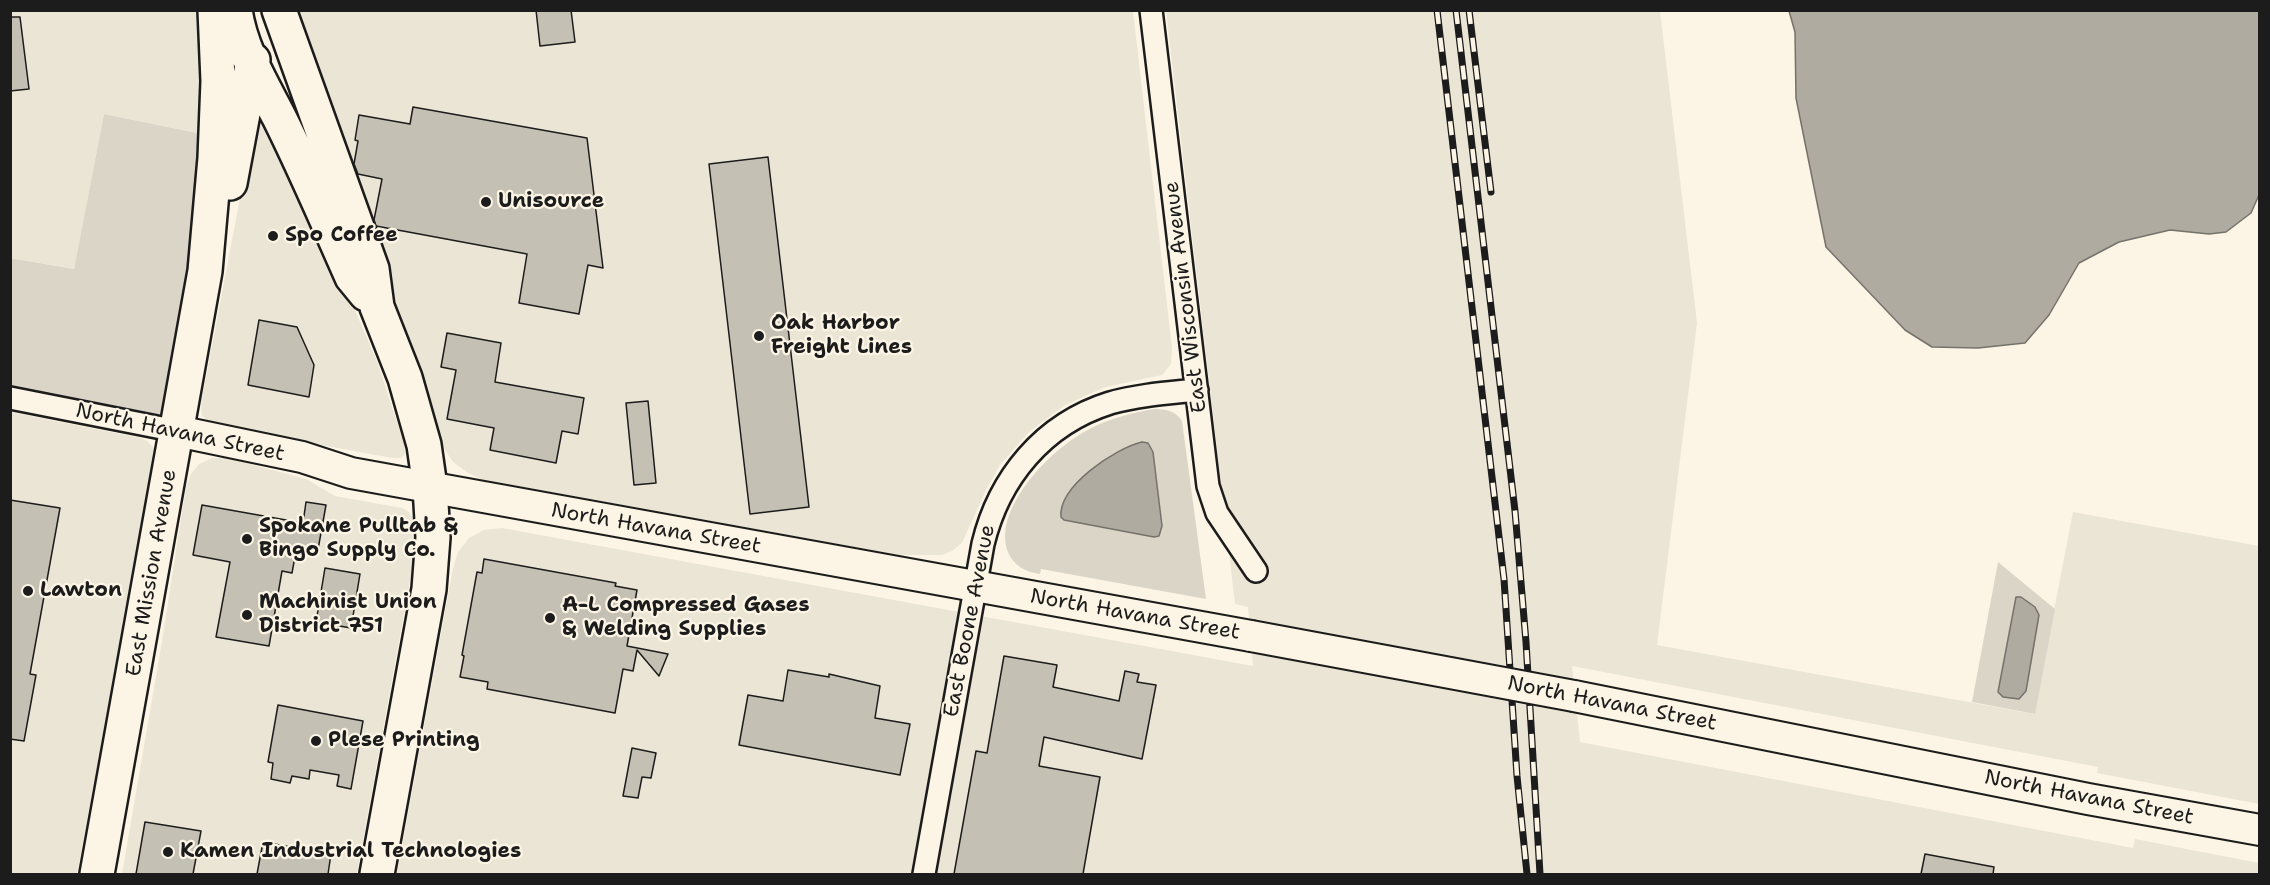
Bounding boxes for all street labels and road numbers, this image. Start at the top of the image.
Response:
street label: East Wisconsin Avenue [1159,180,1213,414]
street label: North Havana Street [73,399,287,467]
street label: East Mission Avenue [121,467,183,679]
street label: North Havana Street [549,498,763,560]
street label: East Boone Avenue [939,523,1001,719]
street label: North Havana Street [1028,584,1242,646]
street label: North Havana Street [1505,671,1719,737]
street label: North Havana Street [1982,765,2196,831]

